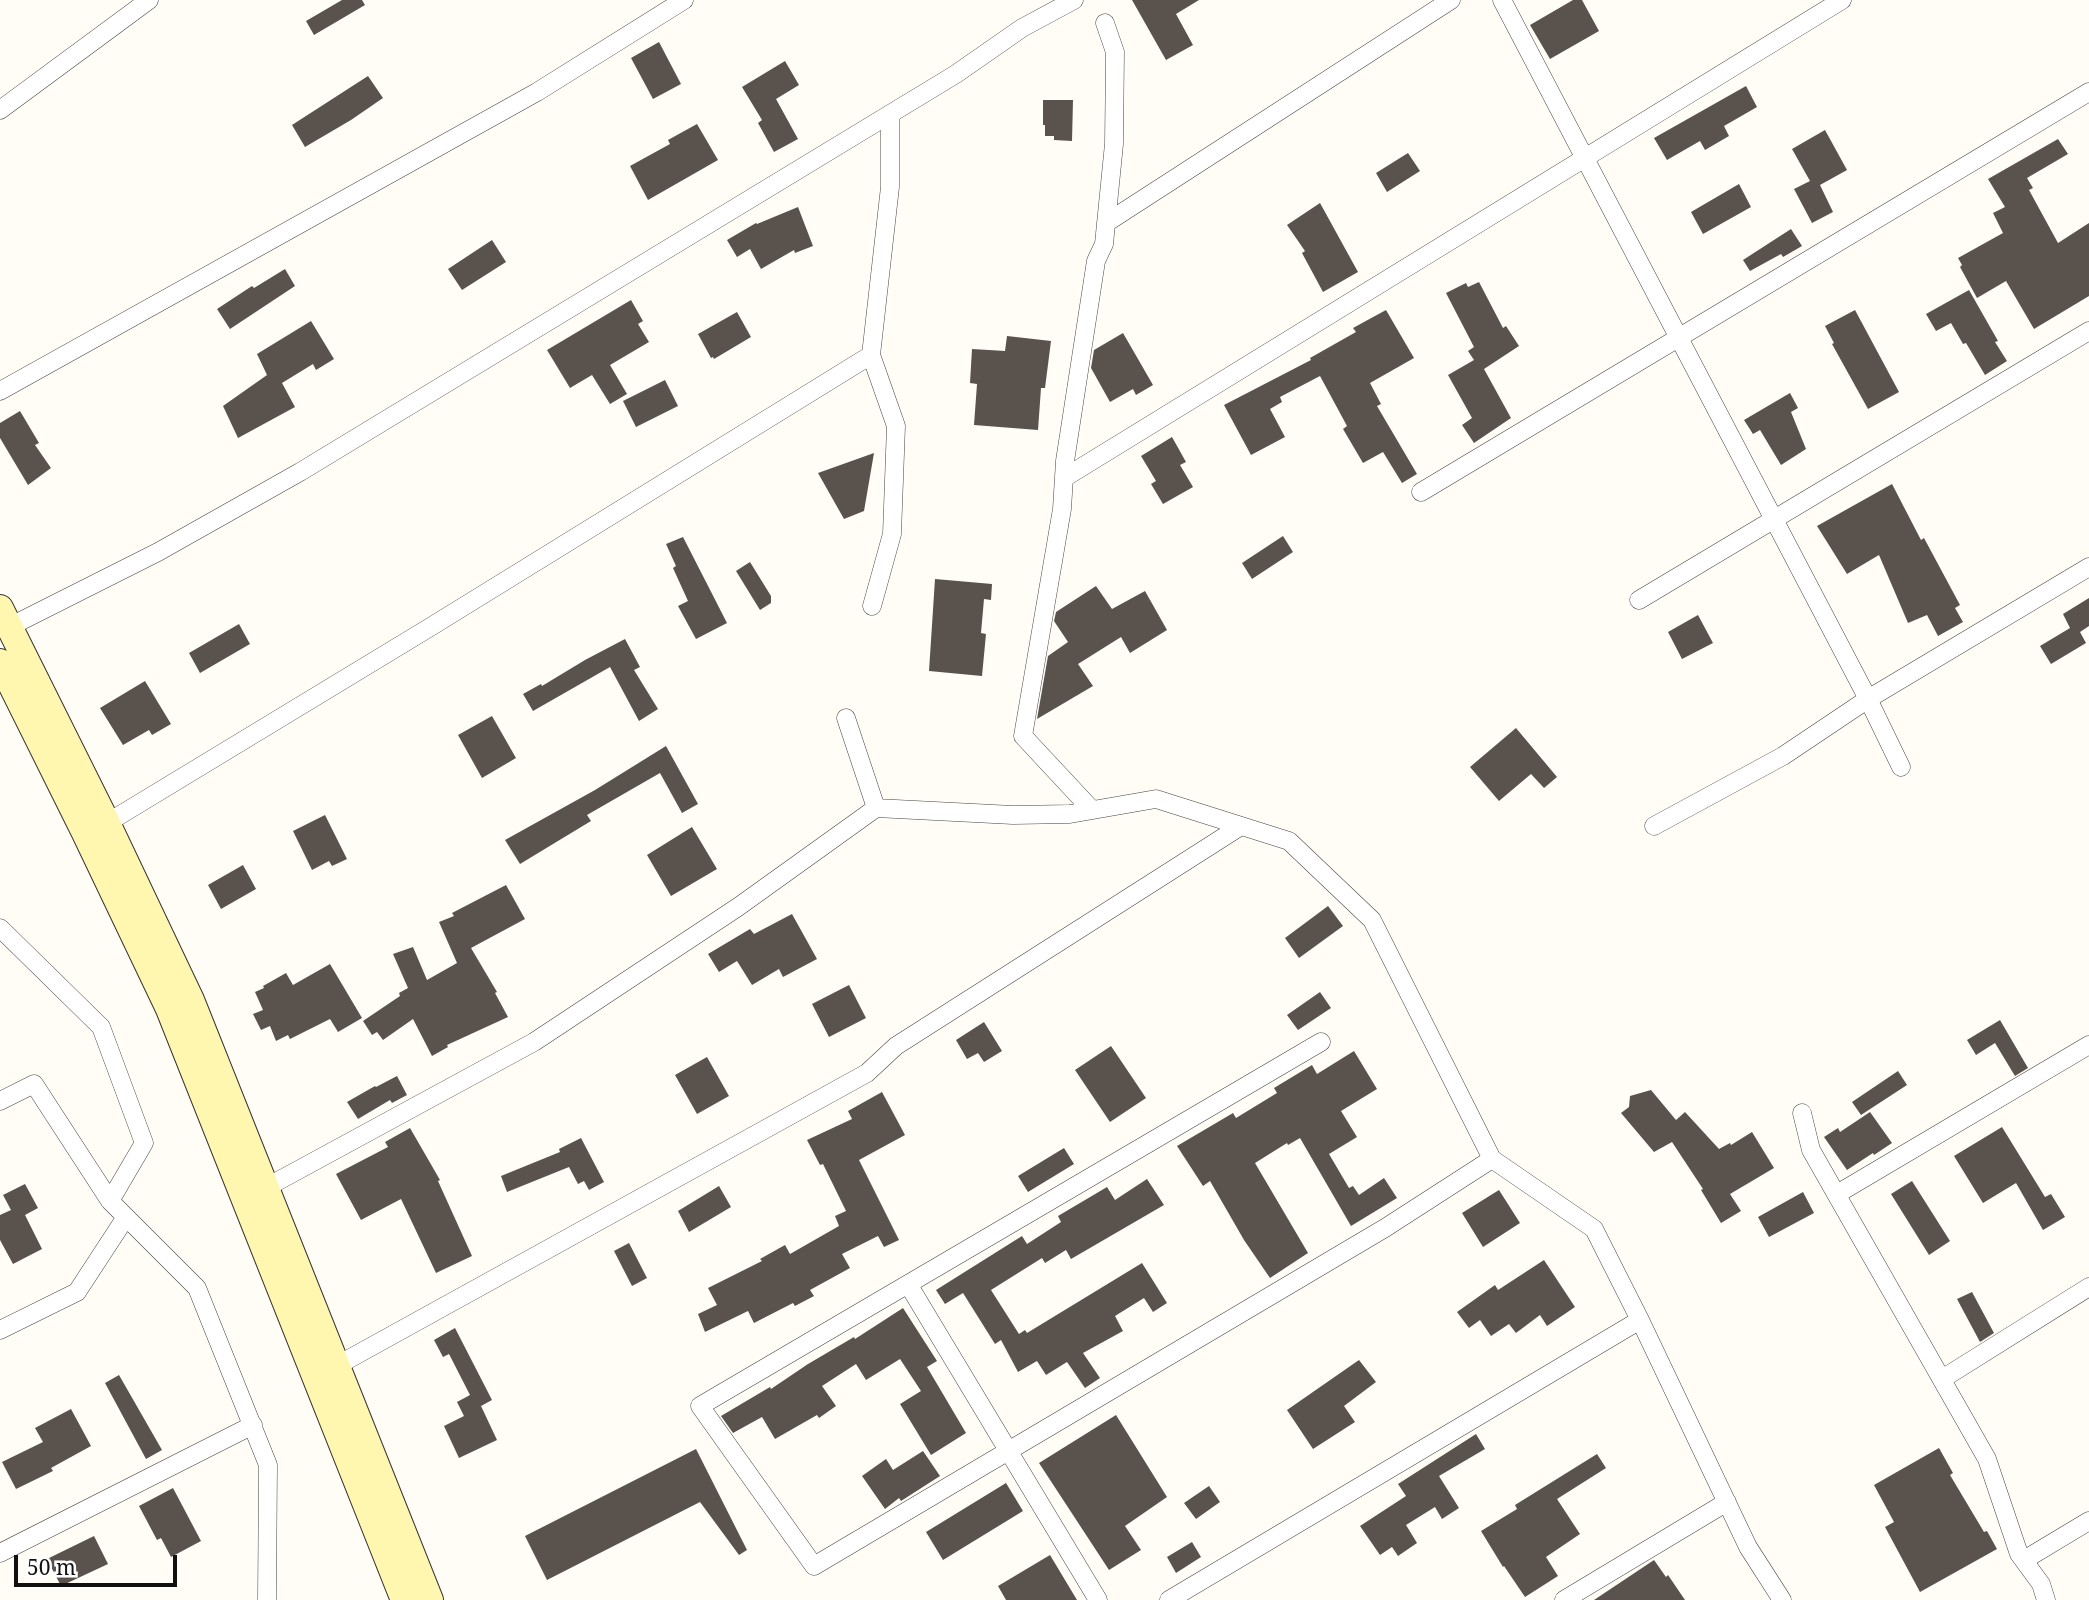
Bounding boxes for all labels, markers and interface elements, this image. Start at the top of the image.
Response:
scale bar [18,1540,180,1584]
text: 50 m [27,1553,76,1581]

